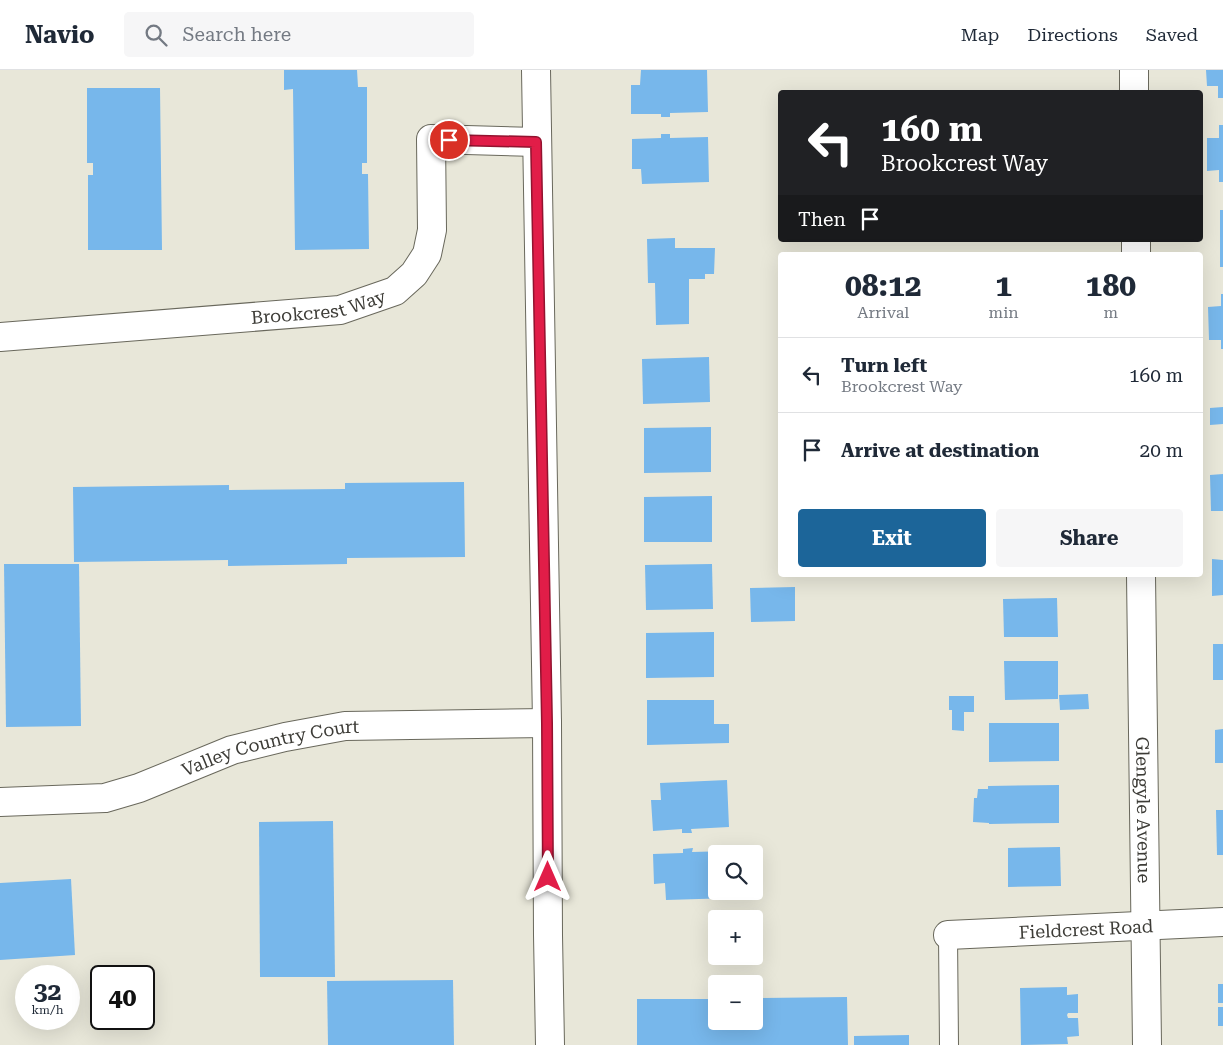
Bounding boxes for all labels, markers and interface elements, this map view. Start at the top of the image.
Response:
search box [124,12,474,57]
text: Navio [25,21,94,49]
icon: search [142,21,170,49]
text: Search here [182,23,291,46]
text: Map [961,24,999,45]
text: Directions [1027,24,1118,45]
text: Saved [1146,24,1198,45]
text: 160 m [881,109,982,150]
icon: left [798,110,863,175]
pin [428,119,470,161]
icon: arrive [435,126,463,154]
text: Brookcrest Way [881,151,1048,176]
icon: arrive [856,205,884,233]
text: Then [798,208,846,231]
text: 08:12 [845,268,922,303]
text: 1 [995,268,1012,303]
text: 180 [1086,268,1136,303]
street label: Brookcrest Way [250,285,388,328]
text: Arrival [857,303,909,322]
text: min [989,303,1019,322]
text: m [1103,303,1118,322]
text: Turn left [841,354,927,377]
icon: left [798,361,826,389]
text: 160 m [1129,364,1183,387]
text: Brookcrest Way [841,377,963,396]
icon: arrive [798,436,826,464]
text: Arrive at destination [841,439,1039,462]
text: 20 m [1140,439,1183,462]
button: Exit [798,509,986,567]
button: Share [996,509,1183,567]
street label: Valley Country Court [178,715,360,780]
street label: Glengyle Avenue [1133,737,1155,884]
map controls [708,845,763,1030]
button: search [708,845,763,900]
position arrow [521,850,573,902]
button: + [708,910,763,965]
street label: Fieldcrest Road [1018,915,1154,942]
speed limit sign: 40 [90,965,155,1030]
button: − [708,975,763,1030]
text: 32 [33,977,62,1006]
text: km/h [31,1003,64,1017]

